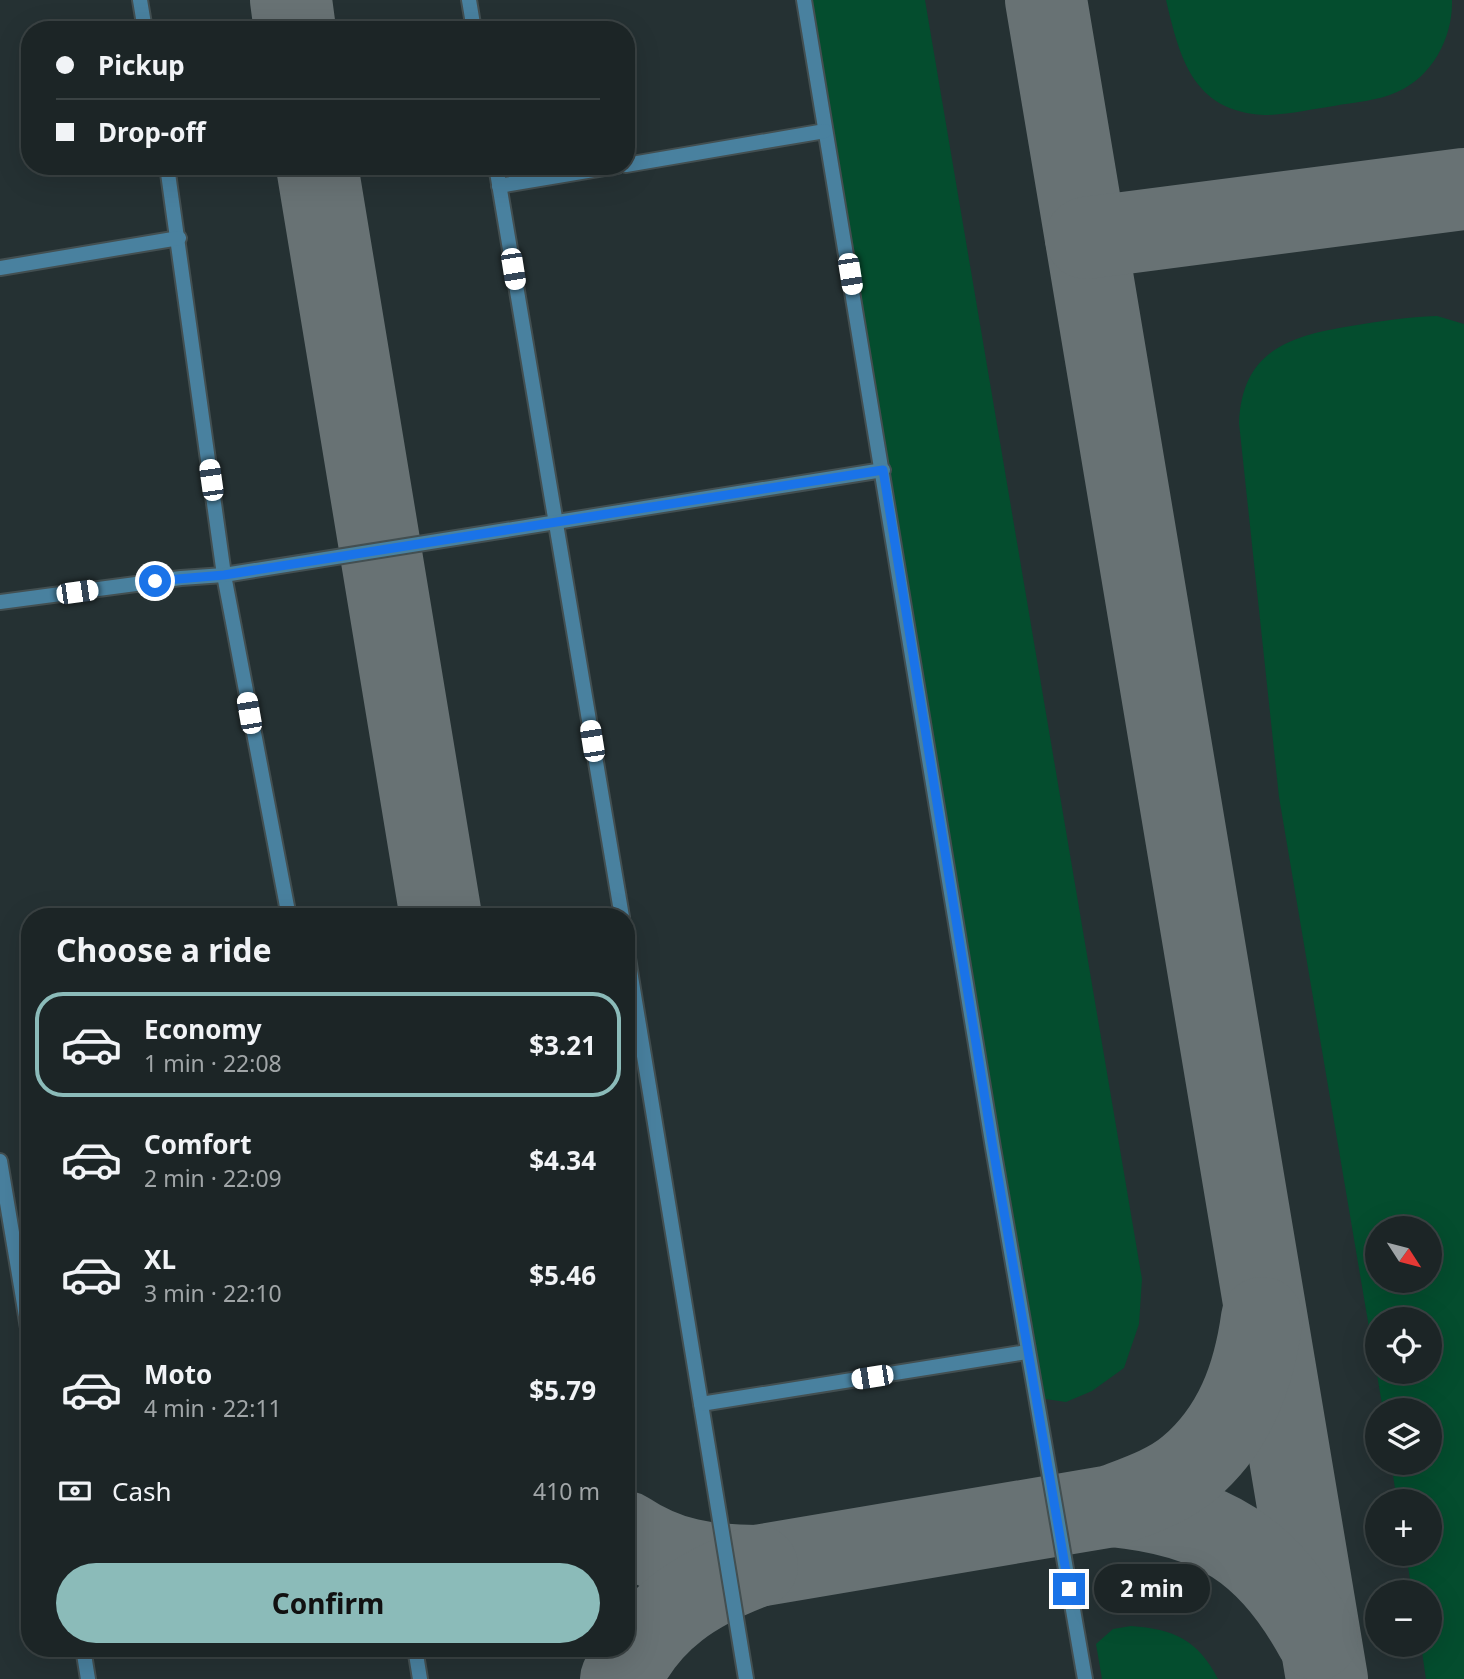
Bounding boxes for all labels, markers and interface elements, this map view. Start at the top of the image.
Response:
text: Pickup [98,47,185,83]
text: Drop-off [98,114,205,150]
car [500,247,527,291]
car [837,252,864,296]
car [198,458,225,502]
route start [139,565,171,597]
car [55,579,100,605]
car [236,690,263,736]
car [579,719,606,763]
text: Choose a ride [56,928,272,971]
text: Economy [144,1011,262,1047]
icon: car [60,1013,123,1076]
text: $3.21 [529,1027,596,1063]
text: 1 min · 22:08 [144,1047,282,1079]
text: Comfort [144,1126,252,1162]
icon: car [60,1128,123,1191]
text: $4.34 [529,1142,596,1178]
text: 2 min · 22:09 [144,1162,282,1194]
north arrow [1365,1216,1442,1293]
map controls [1365,1216,1442,1657]
text: XL [144,1241,176,1277]
icon: car [60,1243,123,1306]
text: $5.46 [529,1257,596,1293]
text: 3 min · 22:10 [144,1277,282,1309]
button: locate [1365,1307,1442,1384]
text: Moto [144,1356,212,1392]
icon: car [60,1358,123,1421]
car [850,1363,895,1391]
text: $5.79 [529,1372,596,1408]
text: 4 min · 22:11 [144,1392,282,1424]
button: layers [1365,1398,1442,1475]
icon: cash [56,1472,94,1510]
text: Cash [112,1473,172,1509]
text: 410 m [533,1475,600,1507]
button: + [1365,1489,1442,1566]
button: Confirm [56,1563,600,1643]
callout: 2 min [1094,1564,1209,1614]
text: 2 min [1120,1572,1184,1604]
route end [1053,1573,1085,1605]
button: − [1365,1580,1442,1657]

